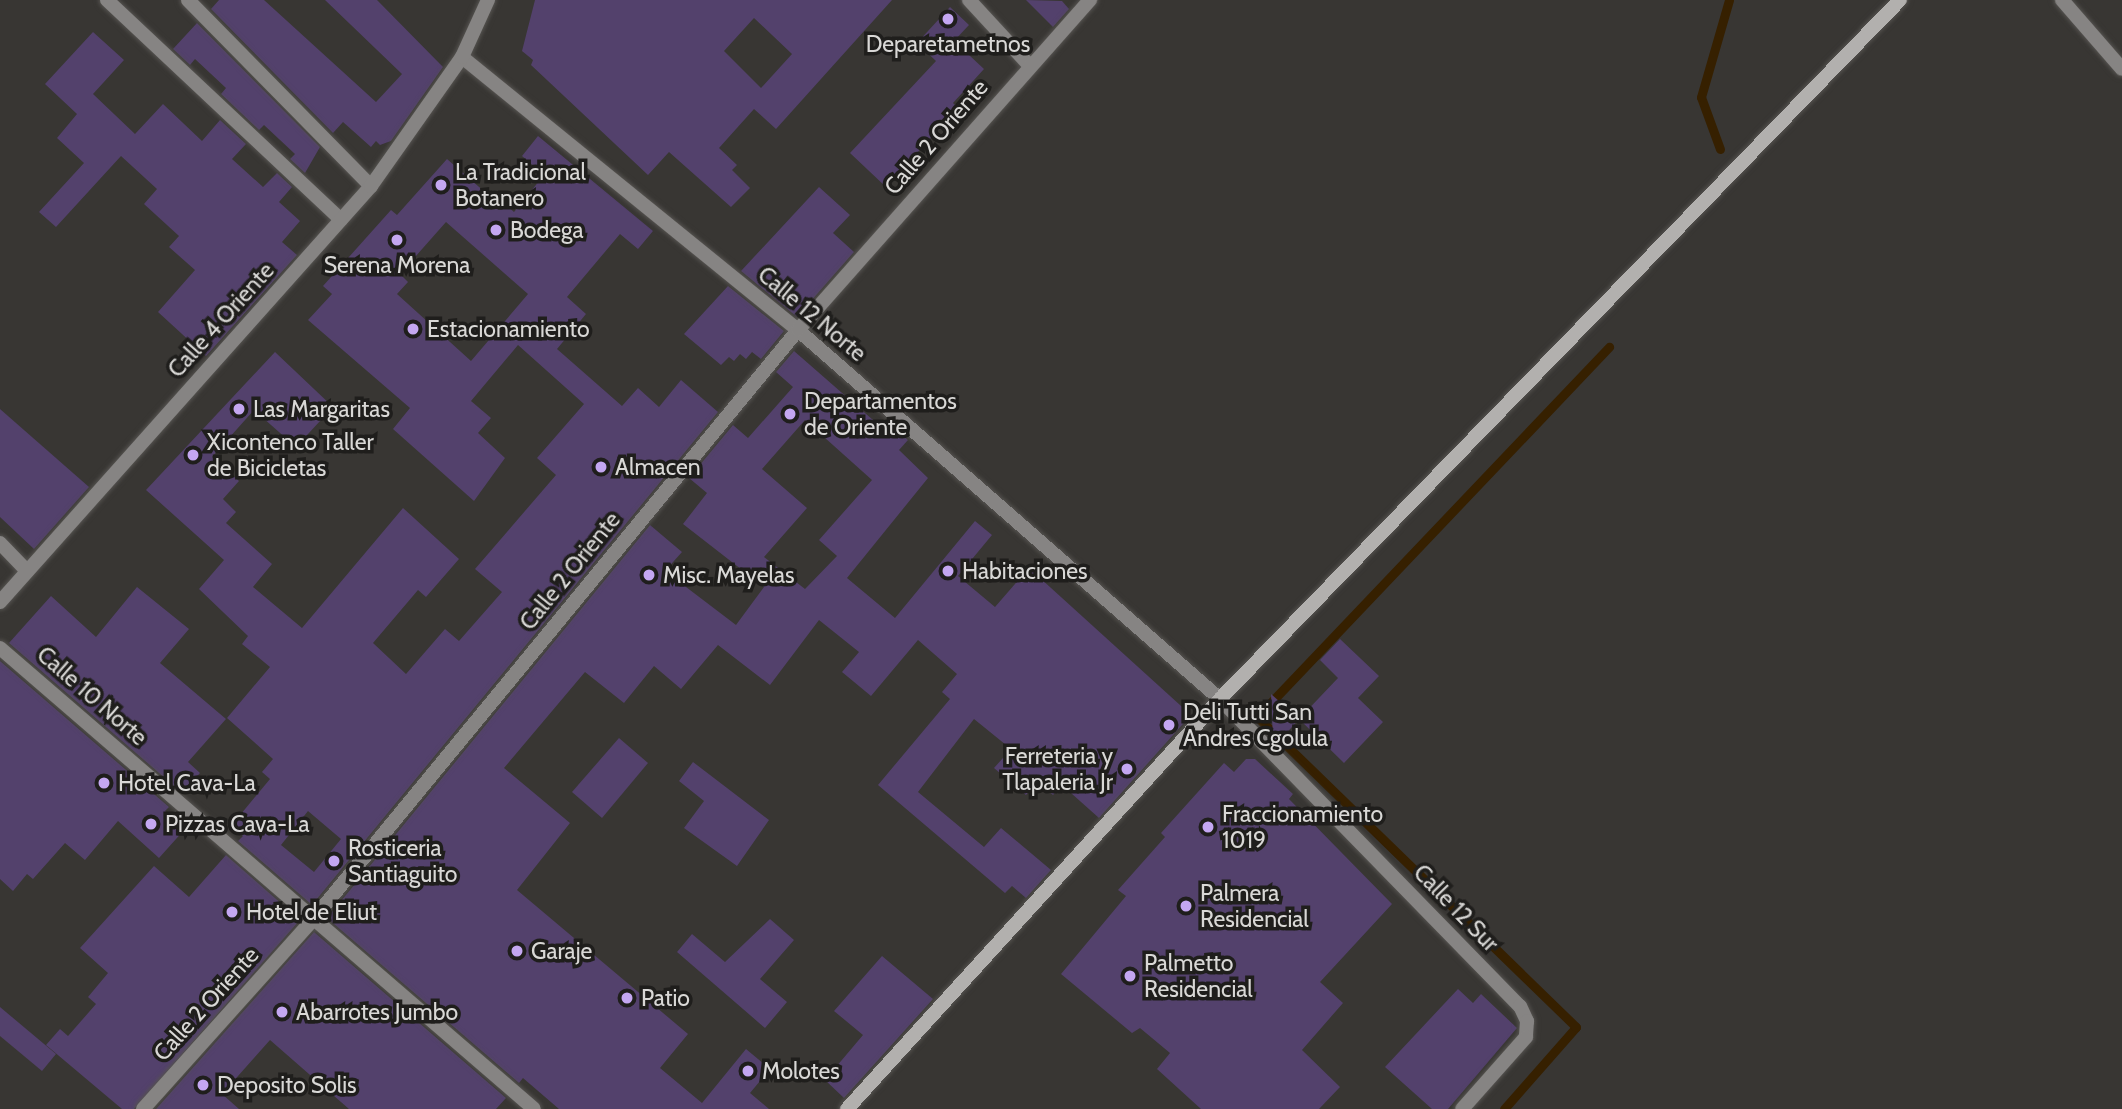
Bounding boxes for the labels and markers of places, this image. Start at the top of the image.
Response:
marker: Deparetametnos [940,11,956,27]
place label: Deparetametnos [866,30,1030,58]
place label: La Tradicional Botanero [455,158,586,212]
marker: La Tradicional Botanero [433,177,449,193]
place label: Bodega [510,216,583,244]
marker: Bodega [488,222,504,238]
marker: Serena Morena [389,232,405,248]
place label: Serena Morena [324,251,470,279]
place label: Estacionamiento [427,315,590,343]
marker: Estacionamiento [405,321,421,337]
place label: Departamentos de Oriente [804,387,957,441]
place label: Las Margaritas [253,395,390,423]
marker: Las Margaritas [231,401,247,417]
marker: Departamentos de Oriente [782,406,798,422]
place label: Xicontenco Taller de Bicicletas [207,428,374,482]
marker: Xicontenco Taller de Bicicletas [185,447,201,463]
place label: Almacen [615,453,701,481]
marker: Almacen [593,459,609,475]
place label: Habitaciones [962,557,1088,585]
place label: Misc. Mayelas [663,561,795,589]
marker: Habitaciones [940,563,956,579]
marker: Misc. Mayelas [641,567,657,583]
place label: Deli Tutti San Andres Cgolula [1183,698,1328,752]
marker: Deli Tutti San Andres Cgolula [1161,717,1177,733]
place label: Ferreteria y Tlapaleria Jr [1002,742,1113,796]
marker: Ferreteria y Tlapaleria Jr [1119,761,1135,777]
place label: Hotel Cava-La [118,769,256,797]
marker: Hotel Cava-La [96,775,112,791]
place label: Fraccionamiento 1019 [1222,800,1383,854]
place label: Pizzas Cava-La [165,810,310,838]
marker: Pizzas Cava-La [143,816,159,832]
marker: Fraccionamiento 1019 [1200,819,1216,835]
place label: Rosticeria Santiaguito [348,834,458,888]
marker: Rosticeria Santiaguito [326,853,342,869]
place label: Palmera Residencial [1200,879,1309,933]
place label: Hotel de Eliut [246,898,377,926]
marker: Palmera Residencial [1178,898,1194,914]
marker: Hotel de Eliut [224,904,240,920]
place label: Garaje [531,937,592,965]
marker: Garaje [509,943,525,959]
place label: Palmetto Residencial [1144,949,1253,1003]
marker: Palmetto Residencial [1122,968,1138,984]
place label: Patio [641,984,690,1012]
marker: Patio [619,990,635,1006]
place label: Abarrotes Jumbo [296,998,458,1026]
marker: Abarrotes Jumbo [274,1004,290,1020]
place label: Molotes [762,1057,840,1085]
marker: Molotes [740,1063,756,1079]
place label: Deposito Solis [217,1071,357,1099]
marker: Deposito Solis [195,1077,211,1093]

